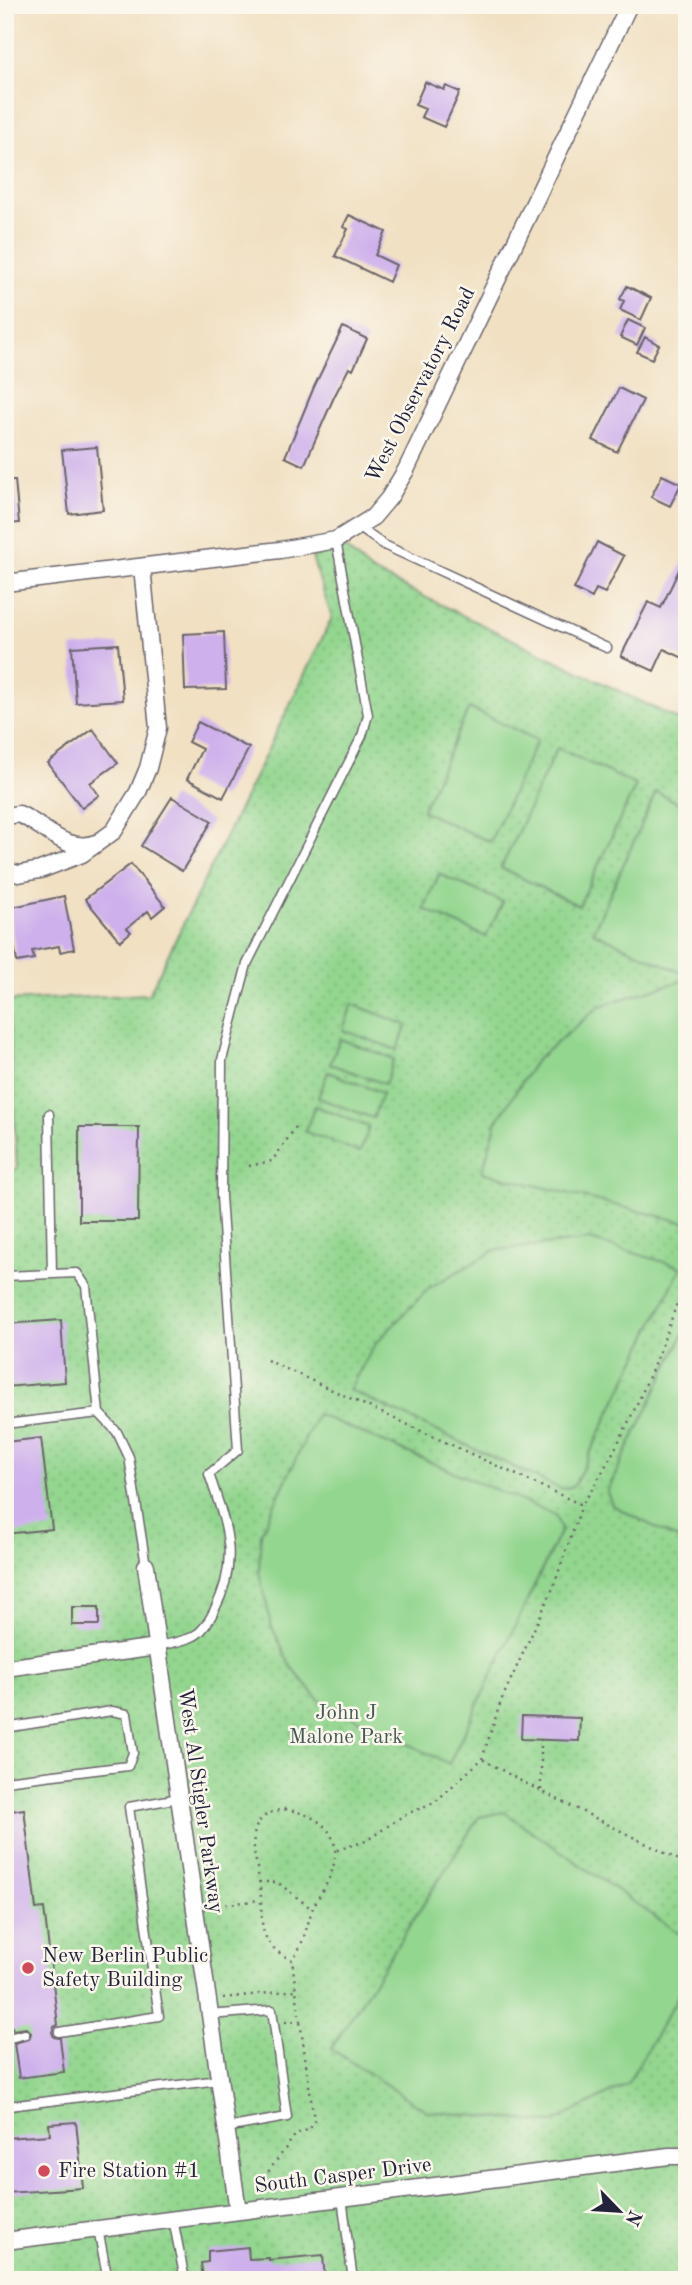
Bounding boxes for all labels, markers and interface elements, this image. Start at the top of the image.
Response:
street label: West Observatory Road [363,284,479,486]
street label: West Al Stigler Parkway [174,1687,226,1915]
park label: John J Malone Park [289,1703,403,1748]
place label: New Berlin Public Safety Building [42,1946,208,1991]
marker: New Berlin Public Safety Building [20,1960,36,1976]
street label: South Casper Drive [253,2155,433,2197]
place label: Fire Station #1 [58,2161,200,2182]
marker: Fire Station #1 [36,2163,52,2179]
north arrow [584,2176,654,2246]
text: N [620,2207,644,2228]

